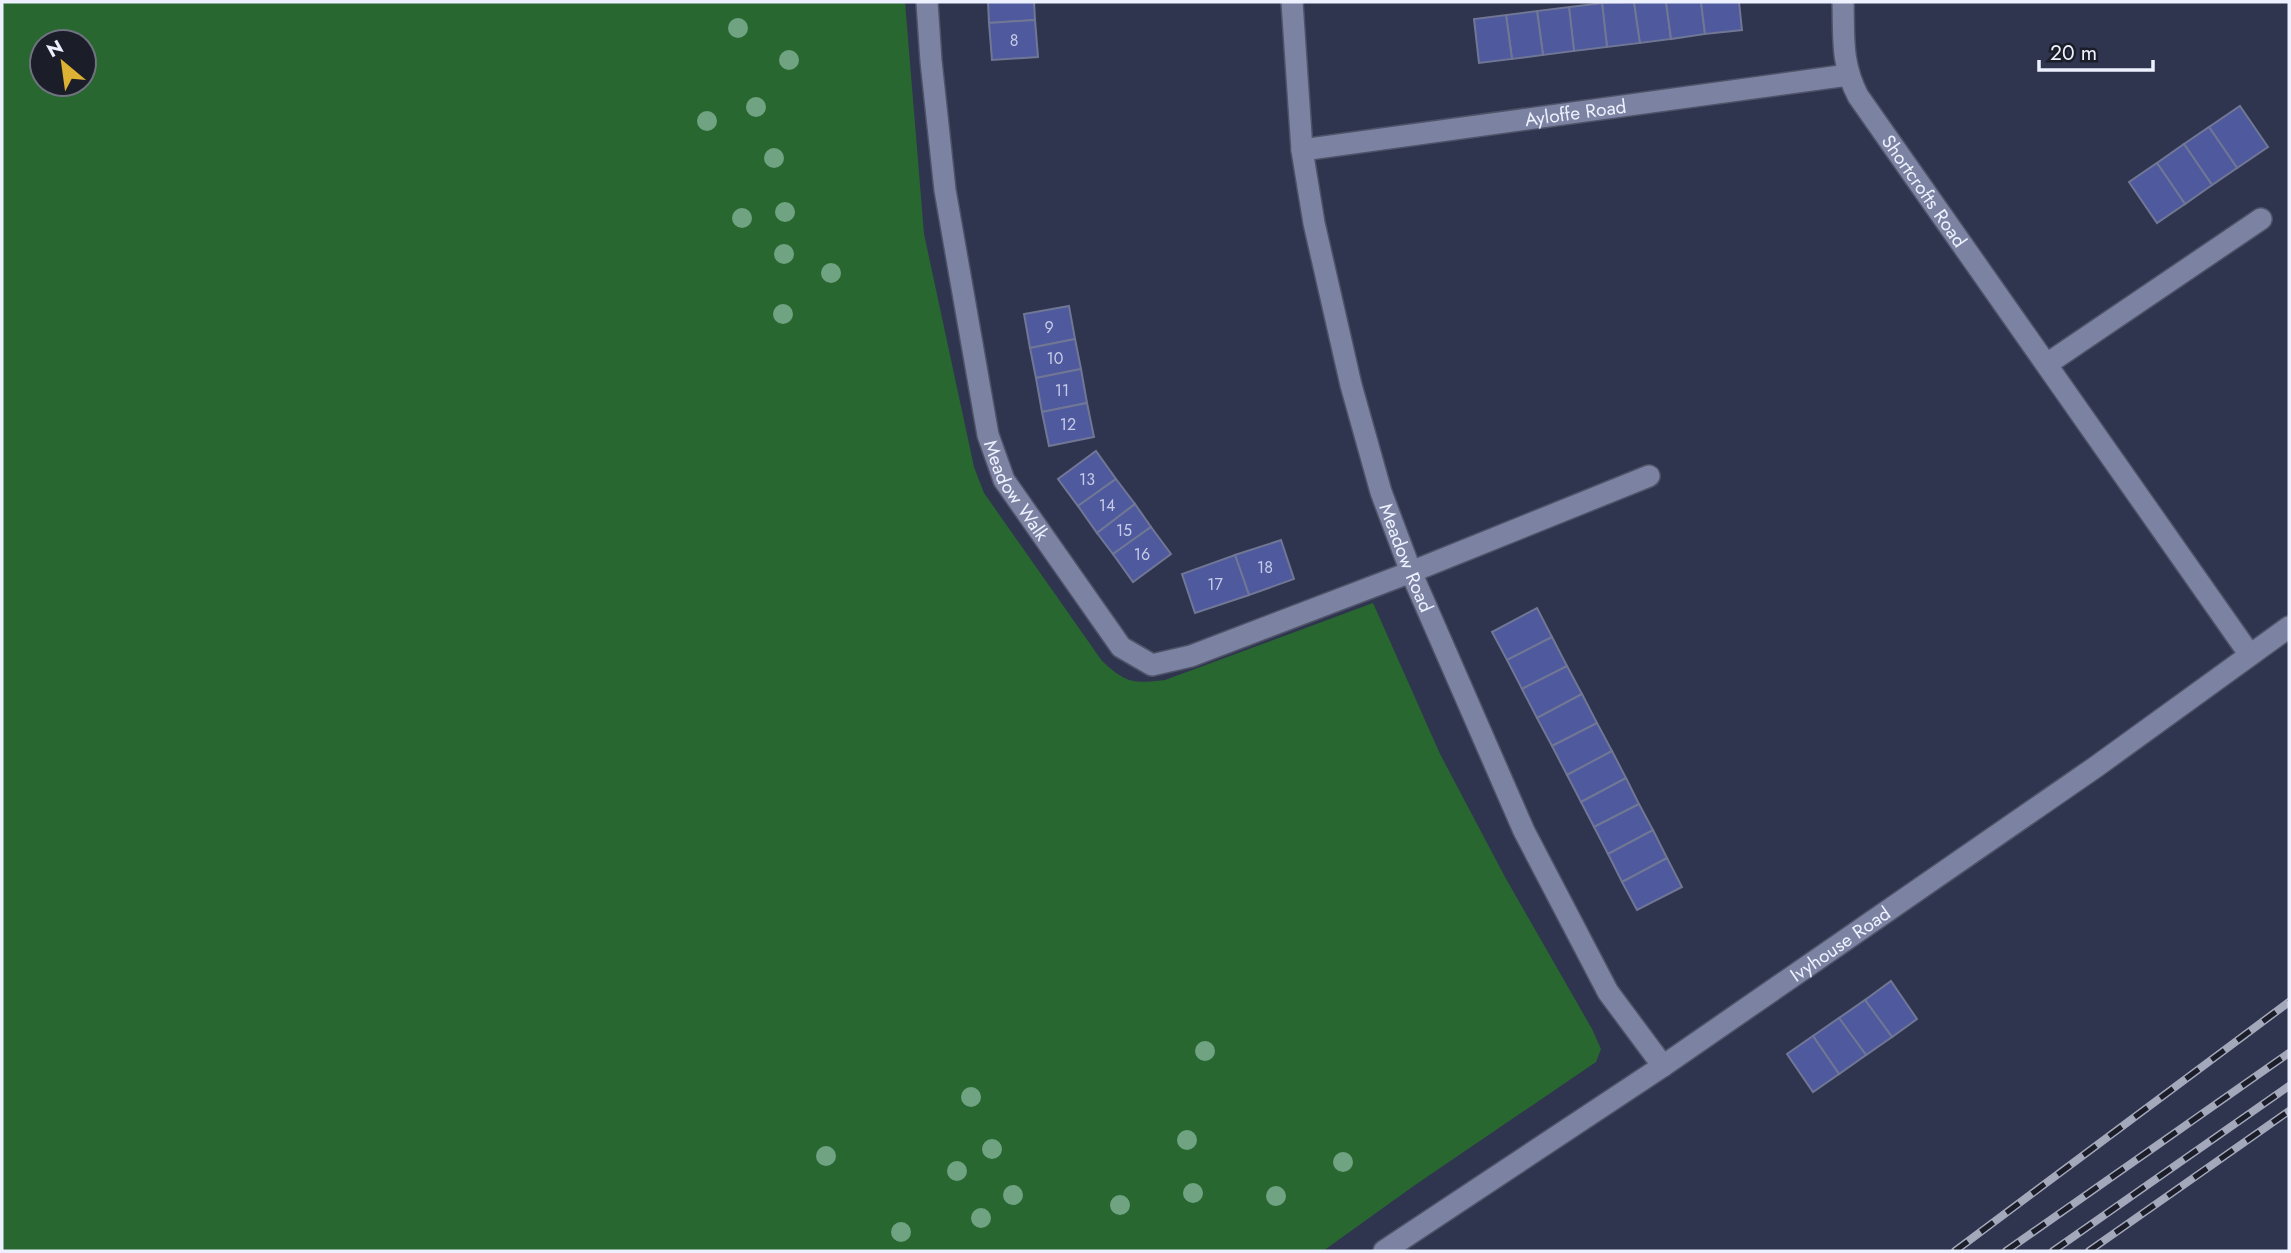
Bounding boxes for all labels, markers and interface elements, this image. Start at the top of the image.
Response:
north arrow [28,28,98,98]
scale bar [2039,28,2153,72]
house number: 8 [1010,29,1018,52]
text: N [42,33,68,64]
text: 20 m [2050,38,2097,68]
street label: Ayloffe Road [1523,93,1628,133]
street label: Shortcrofts Road [1875,129,1973,253]
house number: 9 [1044,316,1054,339]
house number: 10 [1047,347,1063,370]
house number: 11 [1055,379,1069,402]
house number: 12 [1060,413,1076,436]
street label: Meadow Walk [977,436,1056,547]
house number: 13 [1079,468,1095,491]
house number: 14 [1099,494,1115,517]
street label: Meadow Road [1372,500,1440,616]
house number: 15 [1116,519,1132,542]
house number: 16 [1134,543,1150,566]
house number: 18 [1257,556,1273,579]
house number: 17 [1207,573,1223,596]
street label: Ivyhouse Road [1785,900,1896,988]

